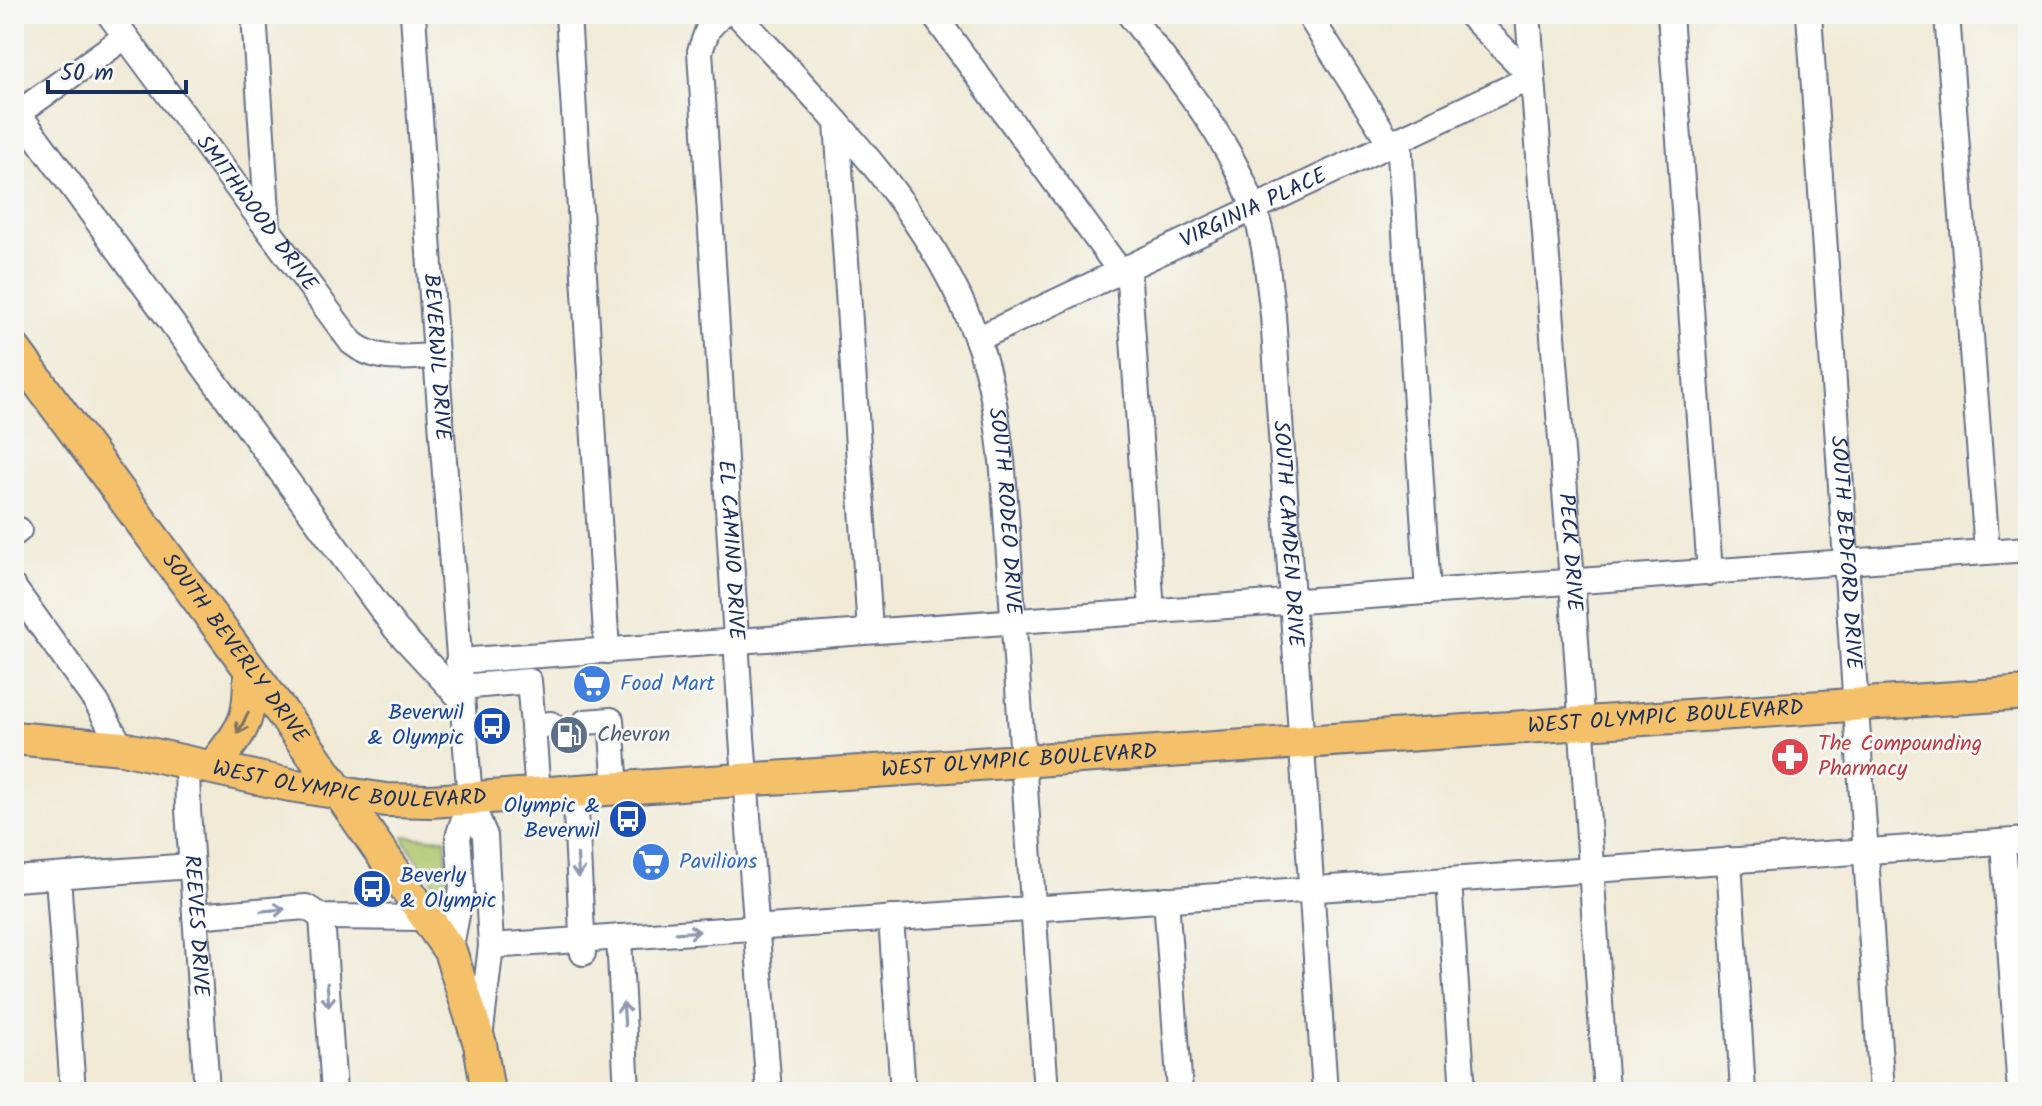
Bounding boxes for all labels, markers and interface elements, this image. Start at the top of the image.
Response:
scale bar [48,44,186,94]
text: 50 m [60,54,114,93]
street label: SMITHWOOD DRIVE [186,127,327,300]
street label: VIRGINIA PLACE [1174,158,1334,258]
street label: BEVERWIL DRIVE [413,272,460,443]
street label: SOUTH RODEO DRIVE [978,405,1031,617]
street label: SOUTH CAMDEN DRIVE [1263,420,1313,649]
street label: SOUTH BEDFORD DRIVE [1820,435,1871,672]
street label: EL CAMINO DRIVE [708,459,754,642]
street label: PECK DRIVE [1548,492,1592,614]
street label: SOUTH BEVERLY DRIVE [152,546,318,752]
supermarket icon: Food Mart [571,663,613,705]
place label: Food Mart [620,667,715,702]
street label: WEST OLYMPIC BOULEVARD [1526,691,1805,744]
place label: Beverwil & Olympic [367,696,465,756]
bus stop icon: Beverwil & Olympic [471,705,513,747]
one-way arrow [234,711,250,734]
fuel station icon: Chevron [548,714,590,756]
place label: Chevron [597,718,670,753]
place label: The Compounding Pharmacy [1818,727,1982,787]
street label: WEST OLYMPIC BOULEVARD [880,734,1158,788]
pharmacy icon: The Compounding Pharmacy [1769,736,1811,778]
street label: WEST OLYMPIC BOULEVARD [209,751,488,819]
place label: Olympic & Beverwil [503,789,601,849]
bus stop icon: Olympic & Beverwil [607,798,649,840]
supermarket icon: Pavilions [630,841,672,883]
place label: Pavilions [679,845,758,880]
one-way arrow [571,852,586,879]
street label: REEVES DRIVE [174,854,218,999]
place label: Beverly & Olympic [400,859,497,919]
bus stop icon: Beverly & Olympic [351,868,393,910]
one-way arrow [259,902,285,917]
one-way arrow [674,924,701,939]
one-way arrow [321,981,336,1008]
one-way arrow [616,1001,631,1028]

